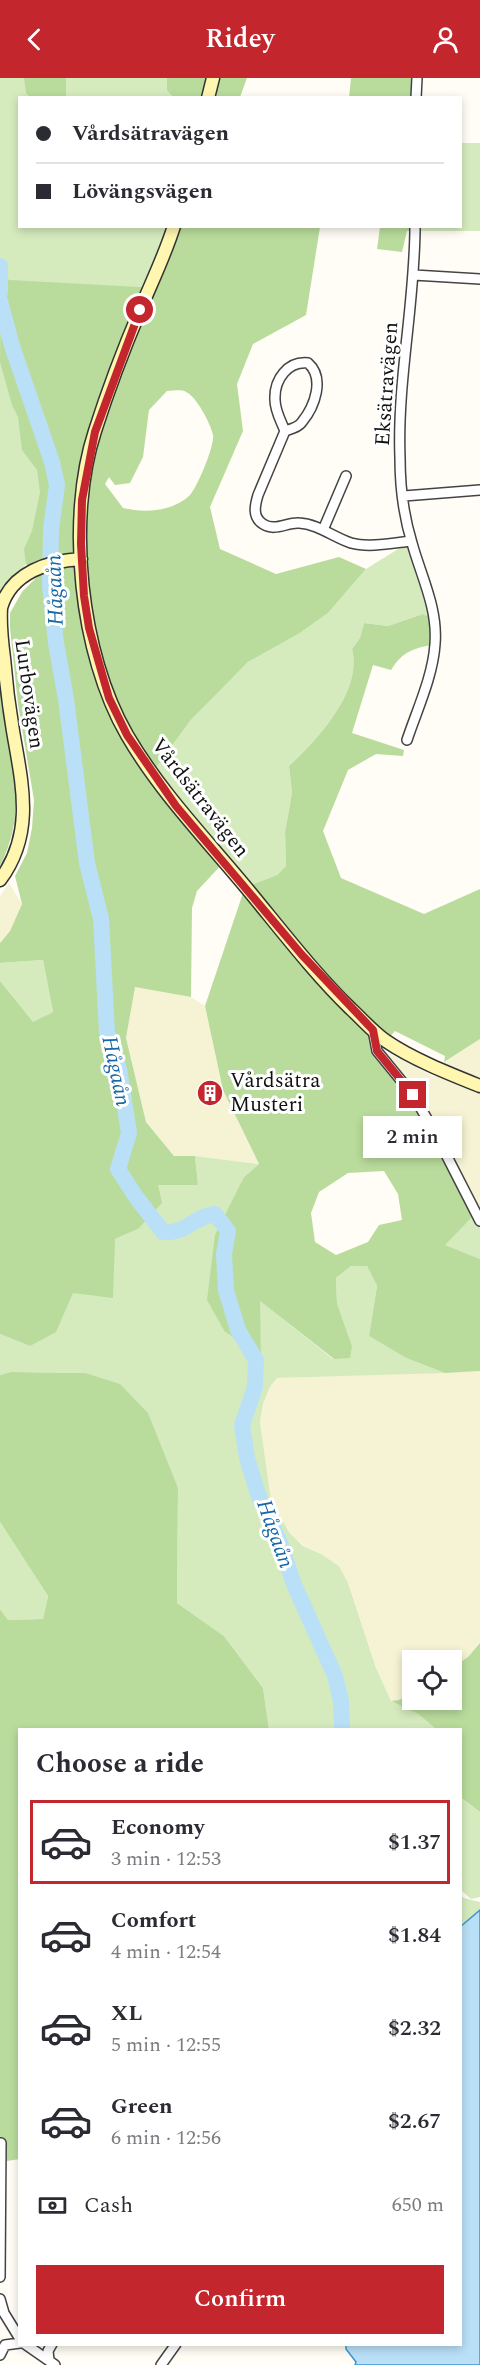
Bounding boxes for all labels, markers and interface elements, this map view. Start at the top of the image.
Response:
text: Ridey [205,18,275,60]
icon: back [18,23,51,56]
icon: person [429,23,462,56]
text: Vårdsätravägen [72,117,229,150]
text: Lövängsvägen [72,175,213,208]
route start [126,296,153,323]
street label: Eksätravägen [367,321,407,447]
water label: Hågaån [37,554,73,626]
street label: Lurbovägen [5,637,53,751]
street label: Vårdsätravägen [143,731,257,865]
water label: Hågaån [92,1033,140,1109]
place label: Vårdsätra Musteri [230,1065,321,1121]
building icon: Vårdsätra Musteri [195,1078,225,1108]
route end [399,1081,426,1108]
callout: 2 min [364,1116,462,1158]
text: 2 min [387,1122,438,1152]
water label: Hågaån [247,1495,303,1573]
map controls [402,1650,462,1710]
button: locate [402,1650,462,1710]
text: Choose a ride [36,1743,204,1785]
text: Economy [111,1811,204,1844]
icon: car [39,1815,93,1869]
text: $1.37 [388,1826,441,1859]
text: 3 min · 12:53 [111,1844,221,1874]
text: Comfort [111,1904,196,1937]
icon: car [39,1908,93,1962]
text: $1.84 [388,1919,441,1952]
text: 4 min · 12:54 [111,1937,221,1967]
text: XL [111,1997,142,2030]
icon: car [39,2001,93,2055]
text: $2.32 [388,2012,441,2045]
text: 5 min · 12:55 [111,2030,221,2060]
text: Green [111,2090,173,2123]
icon: car [39,2094,93,2148]
text: $2.67 [388,2105,441,2138]
text: 6 min · 12:56 [111,2123,221,2153]
icon: cash [36,2189,69,2222]
text: Cash [84,2189,133,2222]
text: 650 m [392,2190,444,2220]
button: Confirm [36,2265,444,2334]

